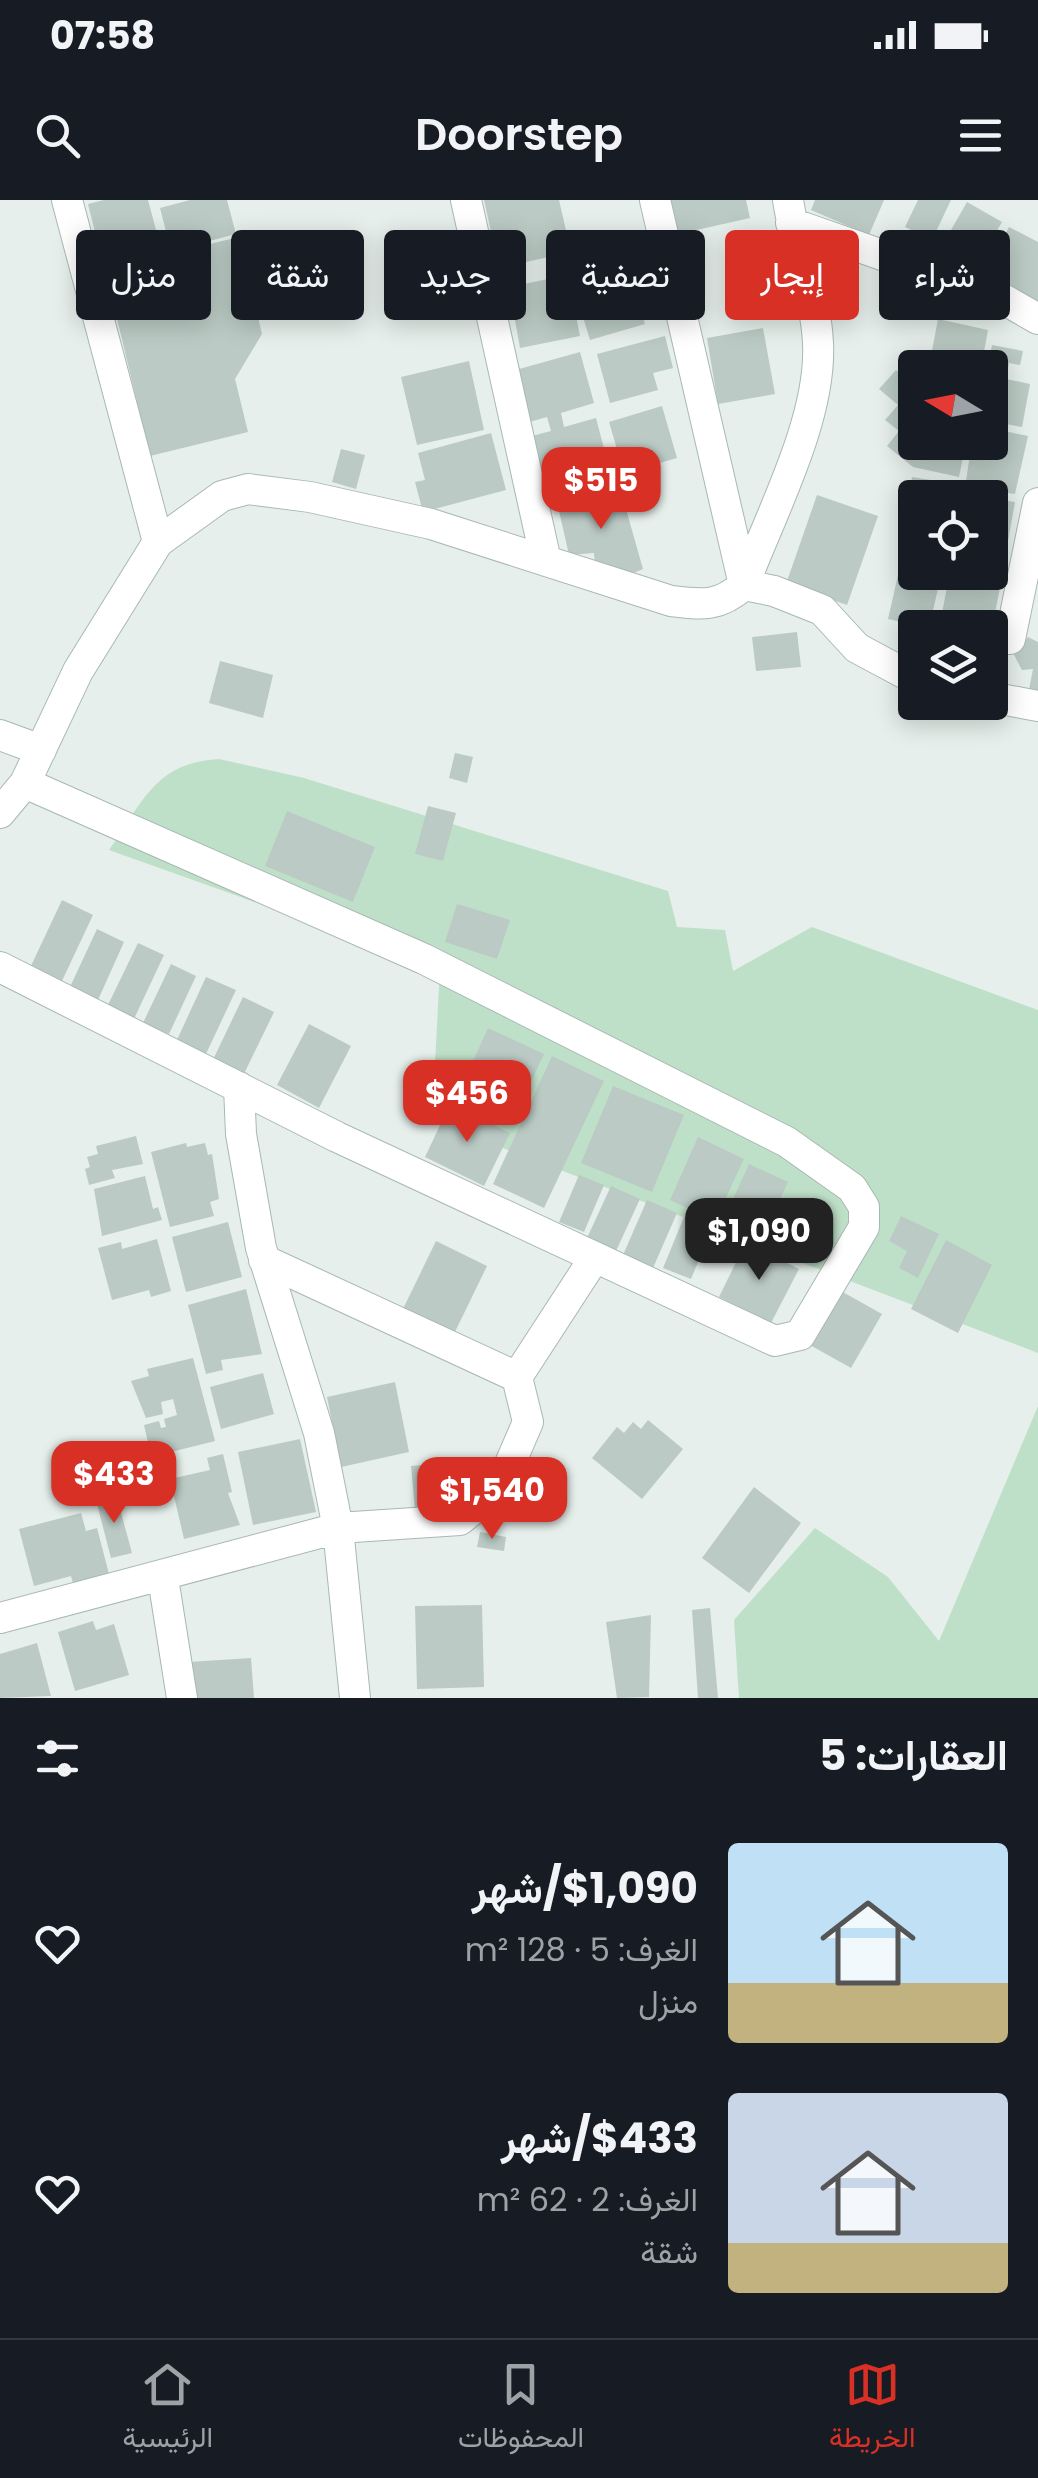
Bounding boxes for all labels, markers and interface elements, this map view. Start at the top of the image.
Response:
text: 07:58 [50,9,155,62]
text: Doorstep [415,103,623,166]
icon: search [30,108,85,163]
icon: menu [953,108,1008,163]
chip: منزل [76,230,211,320]
chip: شقة [231,230,364,320]
chip: جديد [384,230,526,320]
chip: تصفية [546,230,705,320]
chip: إيجار [725,230,859,320]
chip: شراء [879,230,1010,320]
north arrow [898,350,1008,460]
map controls [898,350,1008,720]
pin: $515 [542,447,660,532]
text: $515 [564,457,638,502]
button: locate [898,480,1008,590]
button: layers [898,610,1008,720]
pin: $456 [408,1060,526,1145]
text: $456 [425,1070,509,1115]
pin: $1,090 [678,1198,840,1283]
text: $1,090 [707,1208,811,1253]
pin: $433 [55,1441,173,1526]
text: $433 [73,1451,155,1496]
pin: $1,540 [411,1457,573,1542]
text: $1,540 [439,1467,545,1512]
text: العقارات: 5 [819,1726,1008,1785]
icon: filters [30,1731,85,1786]
text: $1,090/شهر [472,1859,698,1918]
icon: home [808,1883,928,2003]
icon: heart [30,1916,85,1971]
text: الغرف: 5 · 128 m² [465,1927,698,1972]
text: منزل [638,1979,698,2024]
text: $433/شهر [501,2109,698,2168]
icon: home [808,2133,928,2253]
icon: heart [30,2166,85,2221]
text: الغرف: 2 · 62 m² [477,2177,698,2222]
text: شقة [640,2229,698,2274]
tab: الرئيسية [122,2357,213,2462]
tab: المحفوظات [458,2357,584,2462]
tab: الخريطة [829,2357,916,2462]

